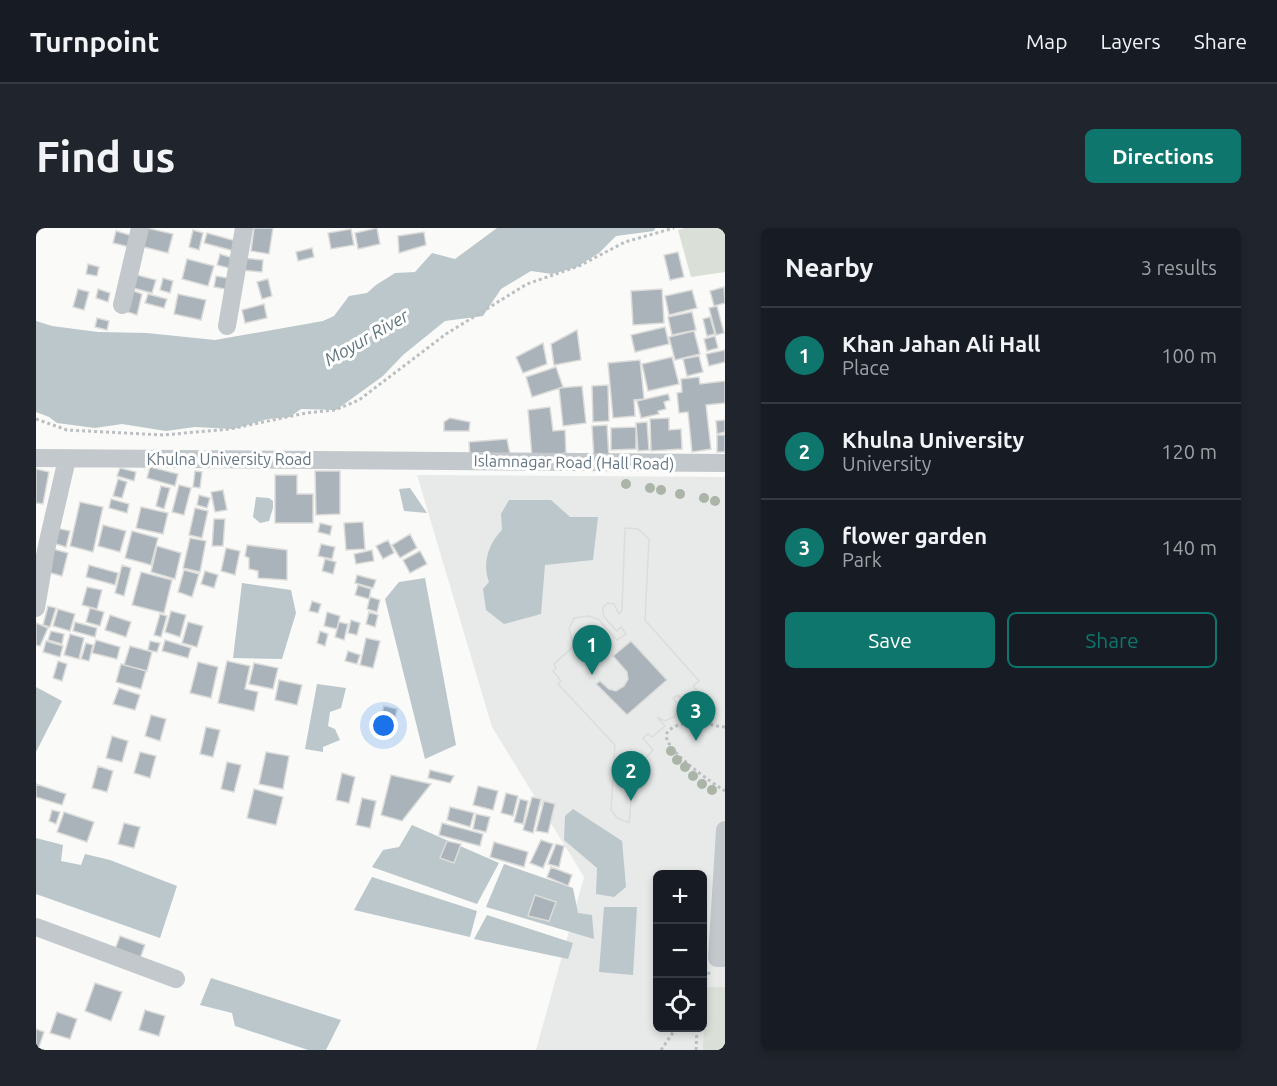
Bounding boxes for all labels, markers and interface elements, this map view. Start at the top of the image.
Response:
text: Turnpoint [30,26,159,57]
text: Map [1026,29,1067,53]
text: Layers [1100,29,1161,53]
text: Share [1194,29,1247,53]
button: Directions [1085,129,1241,183]
text: Find us [36,133,175,180]
text: Nearby [785,253,873,282]
text: 3 results [1141,256,1217,279]
water label: Moyur River [320,304,413,369]
text: Khan Jahan Ali Hall [842,331,1041,356]
text: 1 [799,344,810,367]
text: 100 m [1161,344,1217,367]
text: Place [842,356,890,379]
text: Khulna University [842,427,1024,452]
text: 2 [799,440,810,463]
text: 120 m [1161,440,1217,463]
street label: Khulna University Road [146,450,312,468]
street label: Islamnagar Road (Hall Road) [473,451,675,474]
text: University [842,452,931,475]
text: flower garden [842,523,987,548]
text: 3 [799,536,810,559]
text: 140 m [1161,536,1217,559]
text: Park [842,548,882,571]
button: Save [785,612,995,668]
button: Share [1007,612,1217,668]
pin: 1 [572,626,612,675]
pin: 3 [676,692,716,741]
your location [369,711,398,740]
pin: 2 [612,752,650,801]
map controls [653,870,707,1032]
button: + [653,870,707,924]
button: − [653,924,707,978]
button: locate [653,978,707,1032]

